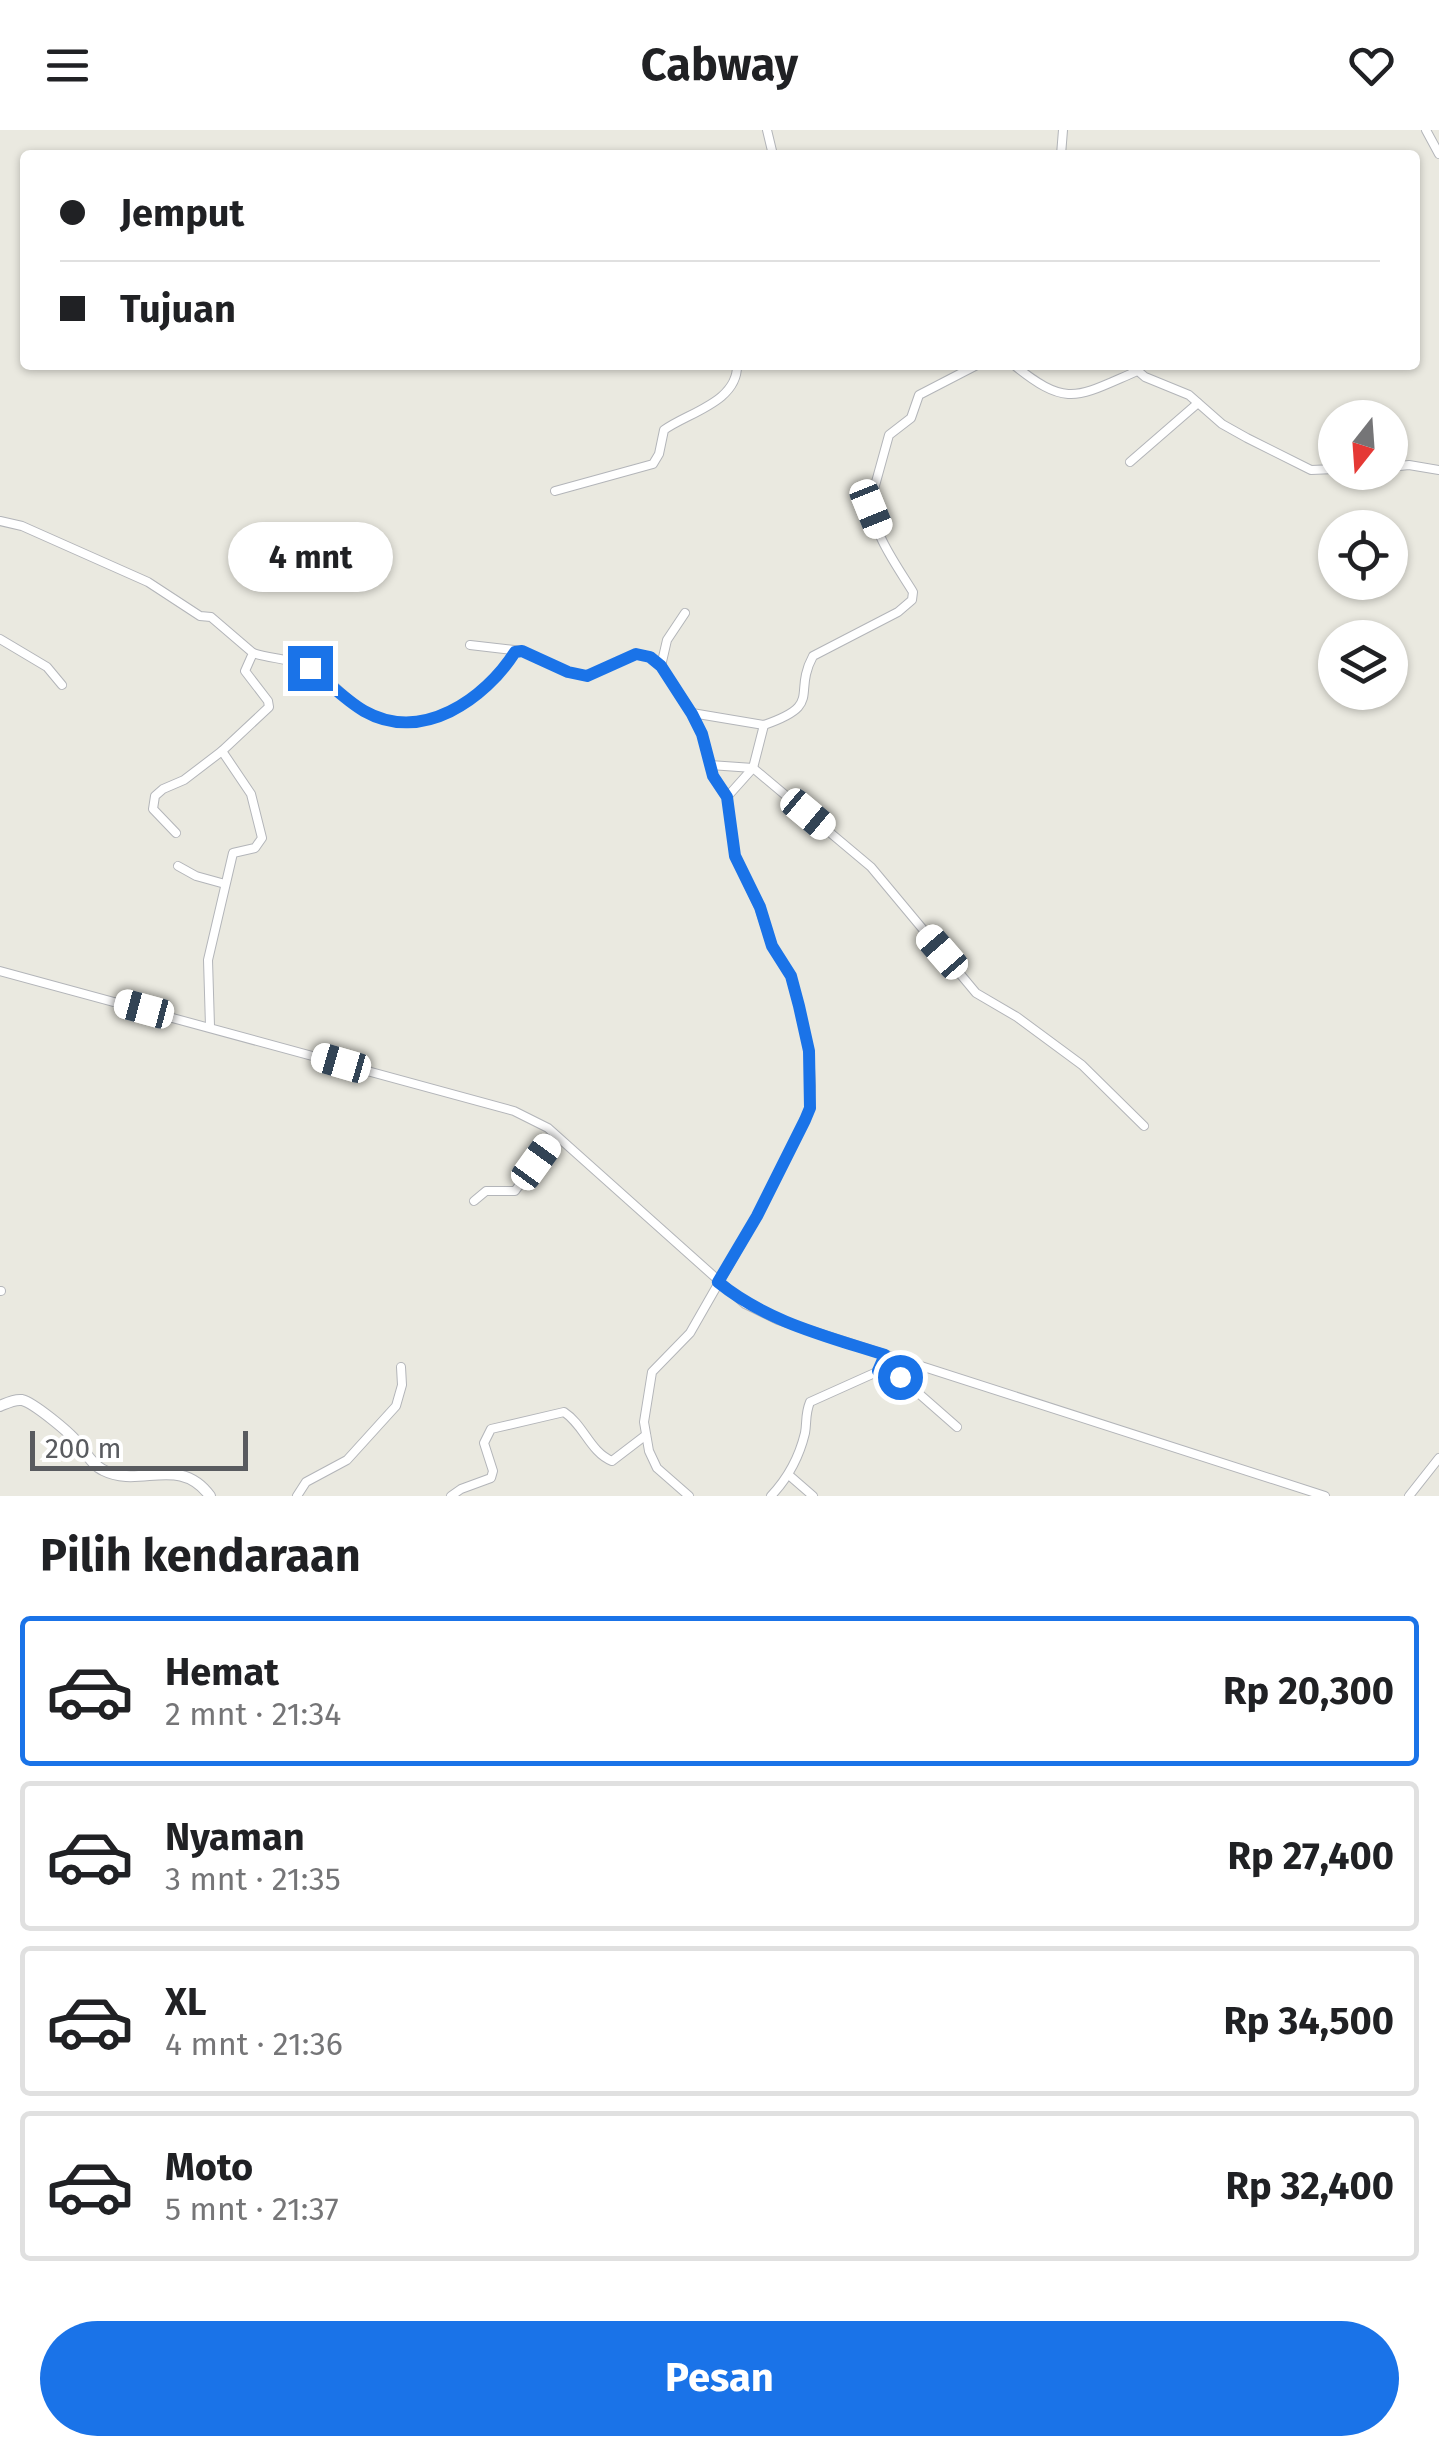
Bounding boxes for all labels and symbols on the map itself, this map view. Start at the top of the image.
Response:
north arrow [1318,400,1408,490]
car [846,476,896,542]
callout: 4 mnt [228,523,392,593]
route end [288,646,333,691]
car [775,783,841,845]
car [911,920,973,984]
car [111,987,177,1031]
car [308,1040,374,1086]
car [506,1129,566,1195]
route start [878,1355,923,1400]
scale bar [30,1426,248,1470]

